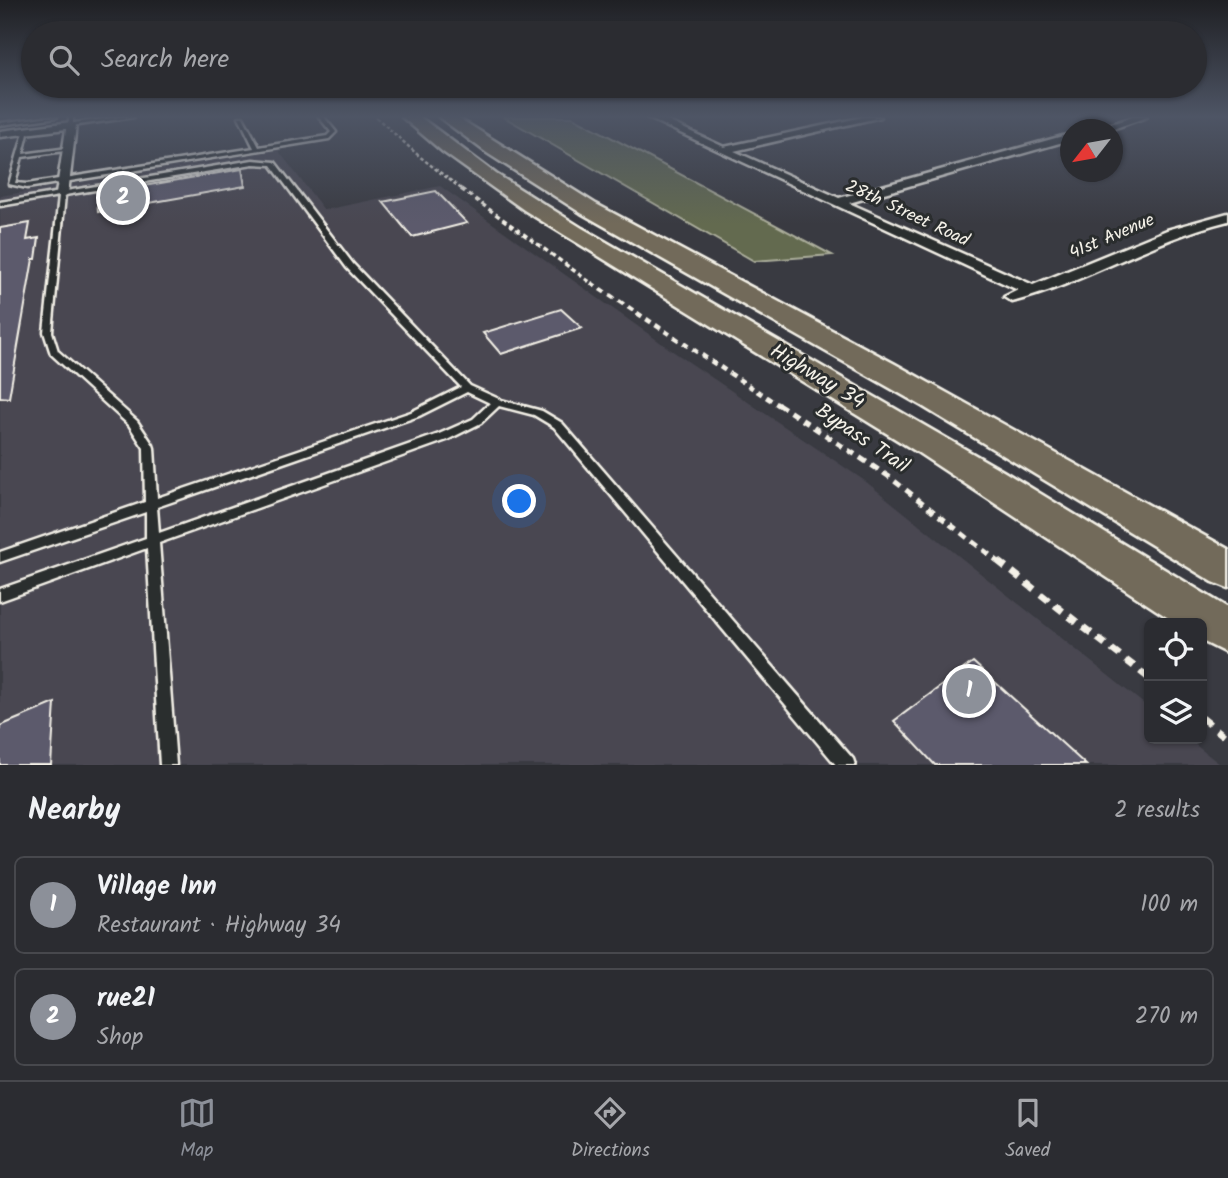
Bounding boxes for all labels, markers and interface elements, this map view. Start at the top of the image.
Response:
search box [21,21,1207,98]
text: Search here [101,39,229,81]
icon: search [45,41,83,79]
north arrow [1060,119,1123,182]
pin: 2 [100,172,146,224]
street label: 28th Street Road [840,173,975,256]
street label: 41st Avenue [1065,206,1159,268]
street label: Highway 34 [763,336,871,418]
street label: Bypass Trail [808,395,916,483]
your location [502,484,536,518]
map controls [1144,618,1207,744]
button: locate [1144,618,1207,681]
pin: 1 [946,665,992,717]
button: layers [1144,681,1207,744]
text: Nearby [28,787,120,835]
text: 2 results [1114,793,1200,829]
text: Village Inn [97,866,217,908]
text: 1 [50,887,56,923]
text: 100 m [1140,887,1198,923]
text: Restaurant · Highway 34 [97,908,341,944]
text: rue21 [97,978,155,1020]
text: 2 [46,999,60,1035]
text: 270 m [1135,999,1198,1035]
text: Shop [97,1020,143,1056]
tab: Map [178,1094,216,1166]
tab: Directions [571,1094,650,1166]
tab: Saved [1005,1094,1050,1166]

